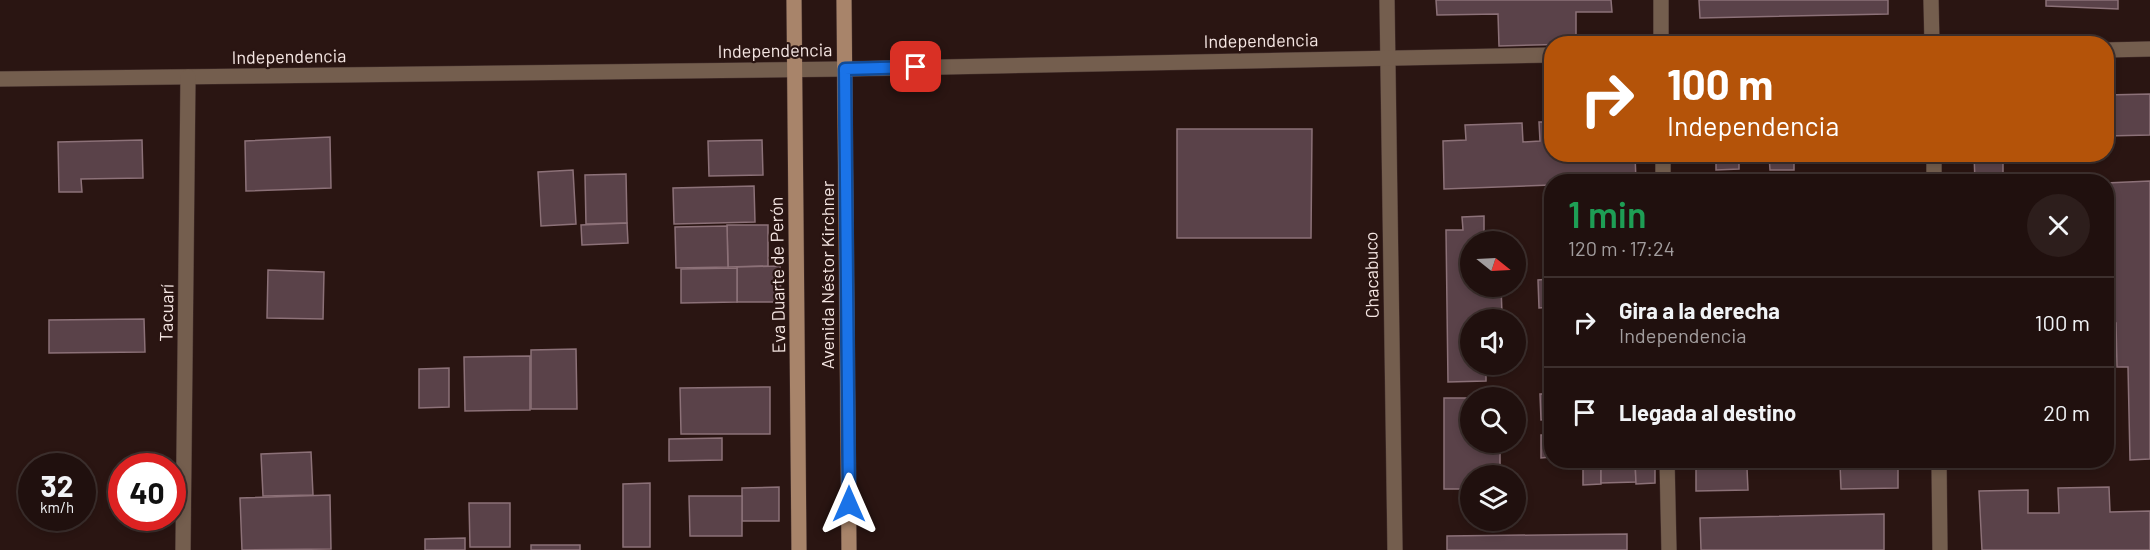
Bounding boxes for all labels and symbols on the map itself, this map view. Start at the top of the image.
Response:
street label: Independencia [1203,28,1319,52]
street label: Independencia [717,38,833,62]
pin [890,41,941,92]
street label: Independencia [231,44,347,68]
street label: Avenida Néstor Kirchner [816,180,838,369]
street label: Eva Duarte de Perón [765,196,789,354]
street label: Chacabuco [1359,231,1383,319]
north arrow [1460,231,1526,297]
street label: Tacuarí [154,284,178,342]
speed limit sign: 40 [108,453,186,531]
position arrow [817,472,881,536]

